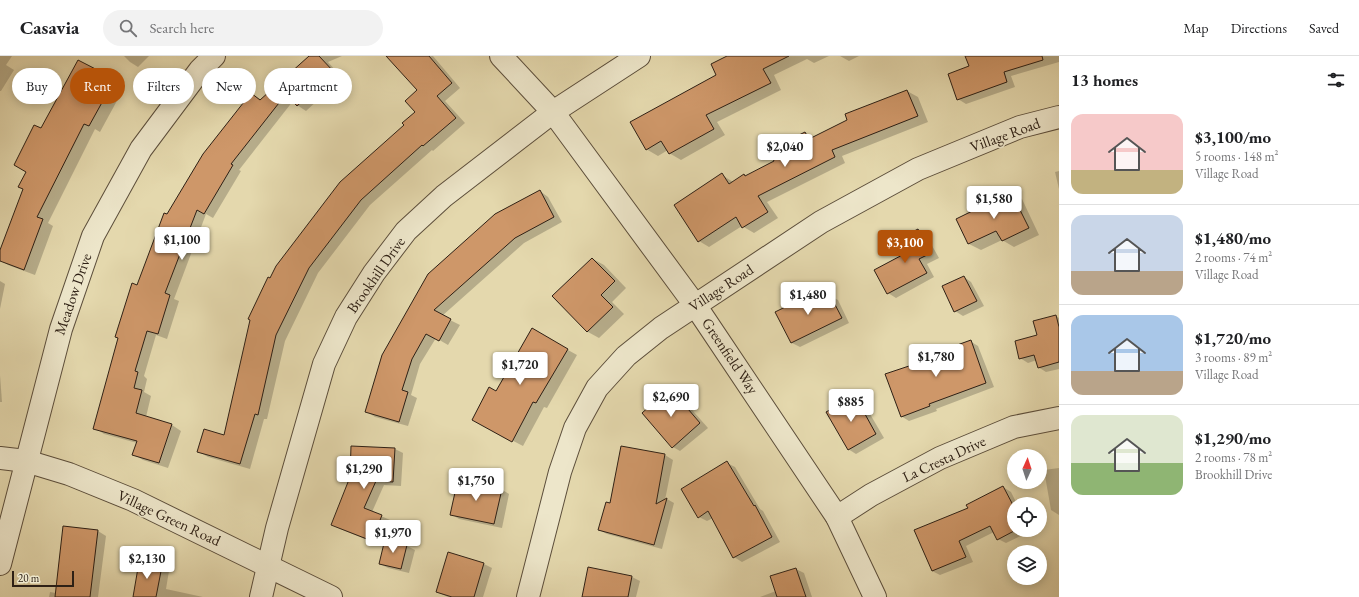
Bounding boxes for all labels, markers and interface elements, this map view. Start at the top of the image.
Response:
search box [103,10,383,46]
text: Casavia [20,15,79,40]
icon: search [117,17,139,39]
text: Search here [149,18,214,37]
text: Map [1183,19,1209,37]
text: Directions [1231,19,1287,37]
text: Saved [1309,19,1339,37]
chip: Buy [12,68,62,104]
chip: Rent [70,68,125,104]
chip: Filters [133,68,194,104]
chip: New [202,68,256,104]
chip: Apartment [264,68,352,104]
text: 13 homes [1071,69,1138,91]
icon: filters [1325,69,1347,91]
street label: Village Road [967,113,1043,156]
text: $3,100/mo [1195,126,1271,148]
icon: home [1103,130,1151,178]
pin: $2,040 [752,134,818,168]
text: $2,040 [767,138,803,155]
text: 5 rooms · 148 m² [1195,148,1279,165]
text: Village Road [1195,165,1259,182]
pin: $1,580 [961,186,1027,220]
text: $1,580 [976,190,1012,207]
pin: $1,100 [149,227,215,261]
text: $1,480/mo [1195,227,1271,249]
pin: $3,100 [872,230,938,264]
text: $1,100 [164,231,200,248]
icon: home [1103,231,1151,279]
street label: Brookhill Drive [342,233,409,317]
text: $3,100 [887,234,923,251]
text: 2 rooms · 74 m² [1195,249,1272,266]
street label: Meadow Drive [50,250,95,337]
street label: Village Road [685,259,757,316]
text: Village Road [1195,266,1259,283]
pin: $1,480 [775,282,841,316]
text: $1,480 [790,286,826,303]
street label: Greenfield Way [698,314,763,398]
text: $1,720/mo [1195,327,1271,349]
icon: home [1103,331,1151,379]
pin: $1,780 [903,344,969,378]
text: $1,780 [918,348,954,365]
text: 3 rooms · 89 m² [1195,349,1272,366]
pin: $1,720 [487,352,553,386]
text: $1,720 [502,356,538,373]
text: Village Road [1195,366,1259,383]
pin: $2,690 [638,384,704,418]
text: $2,690 [653,388,689,405]
pin: $885 [827,389,875,423]
text: $885 [838,393,864,410]
text: $1,290/mo [1195,427,1271,449]
street label: La Cresta Drive [899,431,989,486]
icon: home [1103,431,1151,479]
north arrow [1007,449,1047,489]
map controls [1007,449,1047,585]
text: 2 rooms · 78 m² [1195,449,1272,466]
pin: $1,290 [331,456,397,490]
text: $1,290 [346,460,382,477]
text: Brookhill Drive [1195,466,1272,483]
pin: $1,750 [443,468,509,502]
text: $1,750 [458,472,494,489]
street label: Village Green Road [115,485,224,550]
button: locate [1007,497,1047,537]
pin: $1,970 [360,520,426,554]
text: $1,970 [375,524,411,541]
button: layers [1007,545,1047,585]
pin: $2,130 [114,546,180,580]
text: $2,130 [129,550,165,567]
scale bar [12,569,74,588]
text: 20 m [18,571,39,585]

